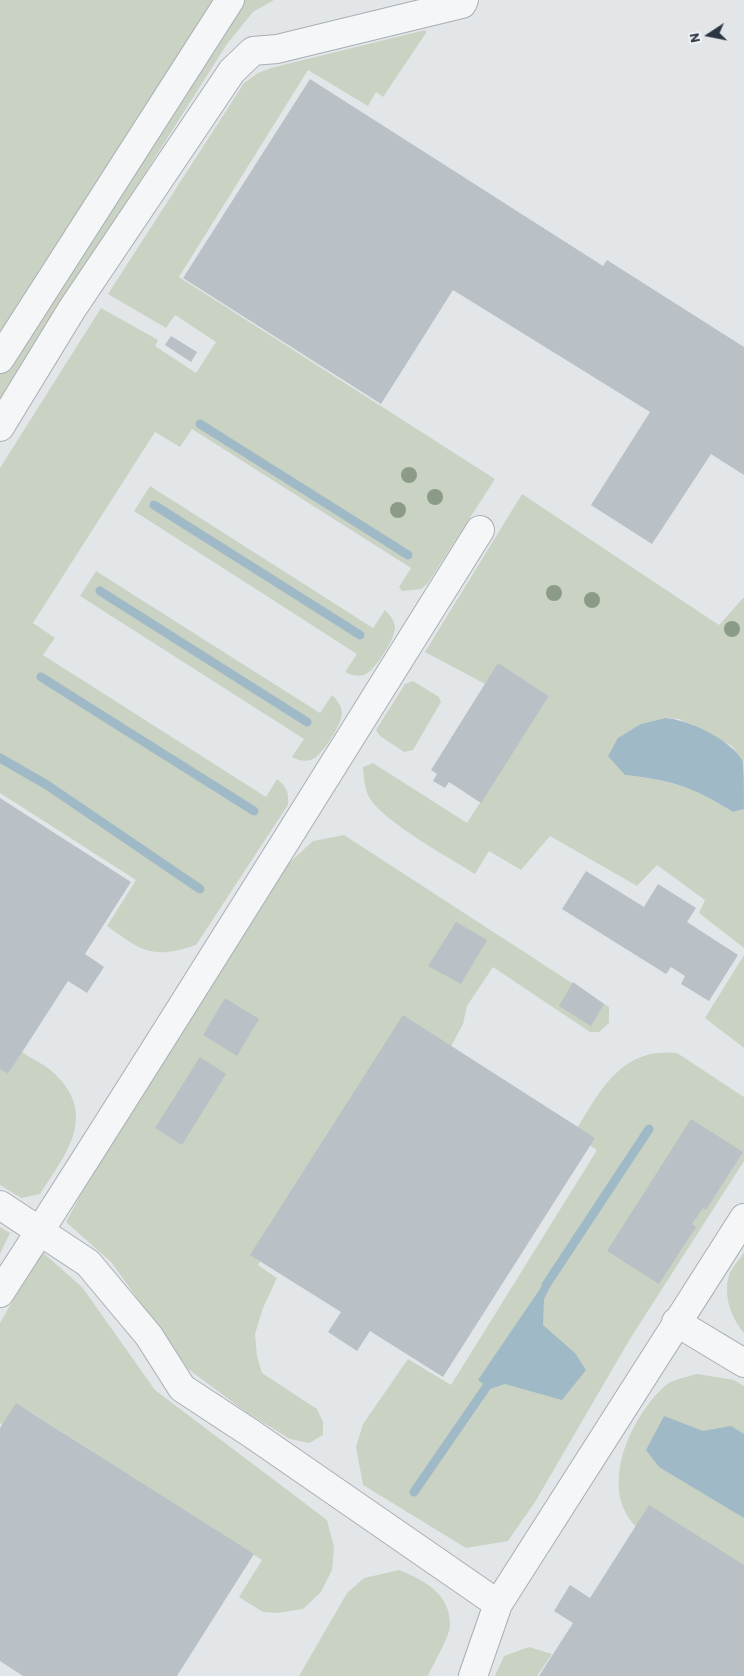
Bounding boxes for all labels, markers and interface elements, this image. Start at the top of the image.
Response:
north arrow [684,10,734,60]
text: N [685,32,703,44]

